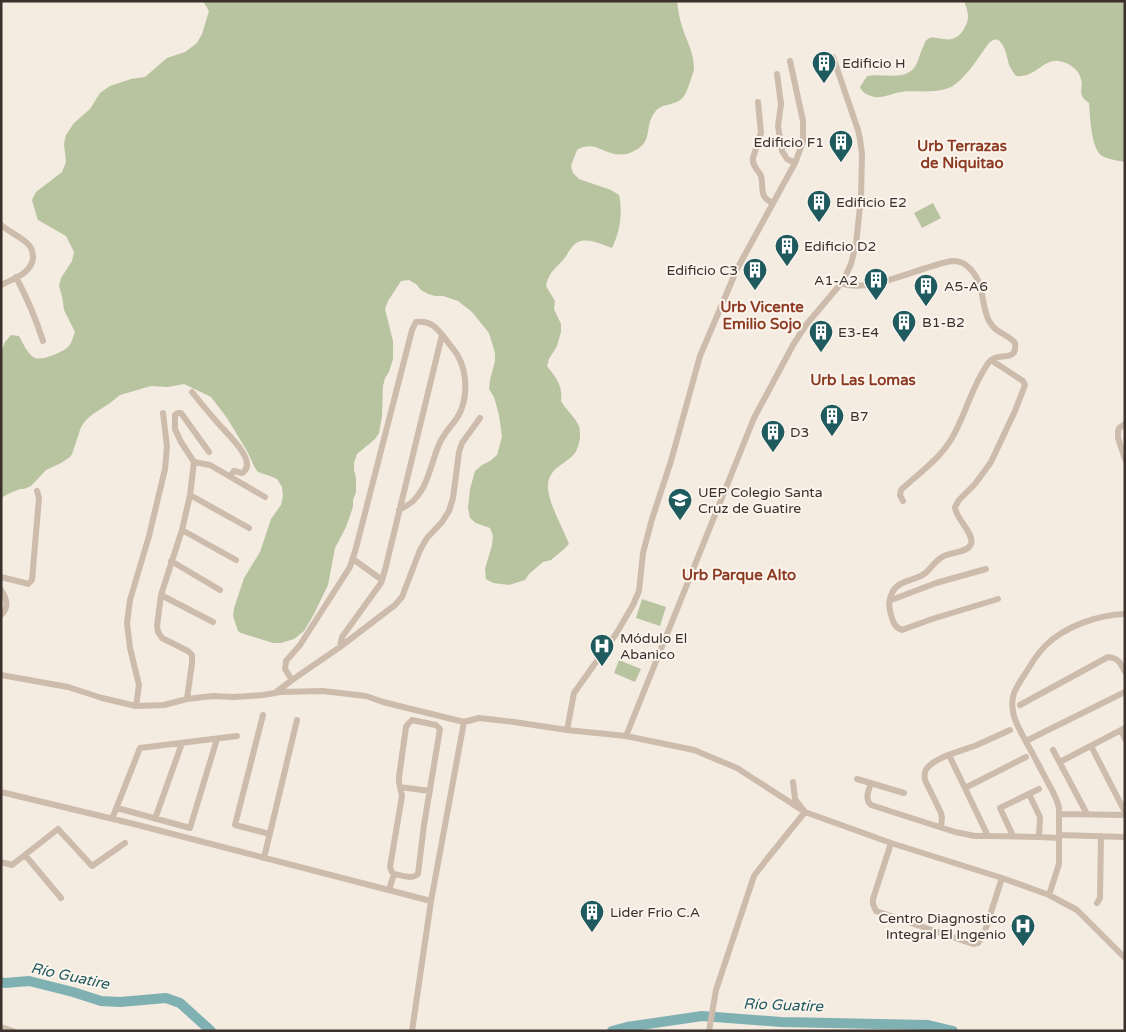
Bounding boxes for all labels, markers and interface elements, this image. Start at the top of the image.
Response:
building icon: Edificio H [811,50,837,84]
place label: Edificio H [842,55,906,72]
building icon: Edificio F1 [828,129,854,163]
place label: Edificio F1 [754,134,824,151]
district label: Urb Terrazas de Niquitao [917,137,1007,173]
building icon: Edificio E2 [806,189,832,223]
place label: Edificio E2 [836,194,907,211]
building icon: Edificio D2 [774,233,800,267]
place label: Edificio D2 [804,238,876,255]
building icon: Edificio C3 [742,257,768,291]
place label: Edificio C3 [666,262,738,279]
building icon: A1-A2 [863,267,889,301]
place label: A1-A2 [814,272,858,289]
building icon: A5-A6 [913,273,939,307]
place label: A5-A6 [944,278,988,295]
district label: Urb Vicente Emilio Sojo [720,298,804,334]
building icon: B1-B2 [891,309,917,343]
place label: B1-B2 [922,314,965,331]
building icon: E3-E4 [808,319,834,353]
place label: E3-E4 [838,324,879,341]
district label: Urb Las Lomas [810,371,916,389]
building icon: B7 [819,403,845,437]
place label: B7 [850,408,869,425]
building icon: D3 [760,419,786,453]
place label: D3 [790,424,809,441]
place label: UEP Colegio Santa Cruz de Guatire [698,484,823,517]
school or university icon: UEP Colegio Santa Cruz de Guatire [667,487,693,521]
district label: Urb Parque Alto [682,566,796,585]
place label: Módulo El Abanico [620,630,687,663]
hospital icon: Módulo El Abanico [589,633,615,667]
building icon: Lider Frio C.A [579,899,605,933]
place label: Lider Frio C.A [610,904,700,921]
place label: Centro Diagnostico Integral El Ingenio [879,910,1006,943]
hospital icon: Centro Diagnostico Integral El Ingenio [1010,913,1036,947]
water label: Río Guatire [29,959,112,993]
water label: Río Guatire [743,995,825,1015]

